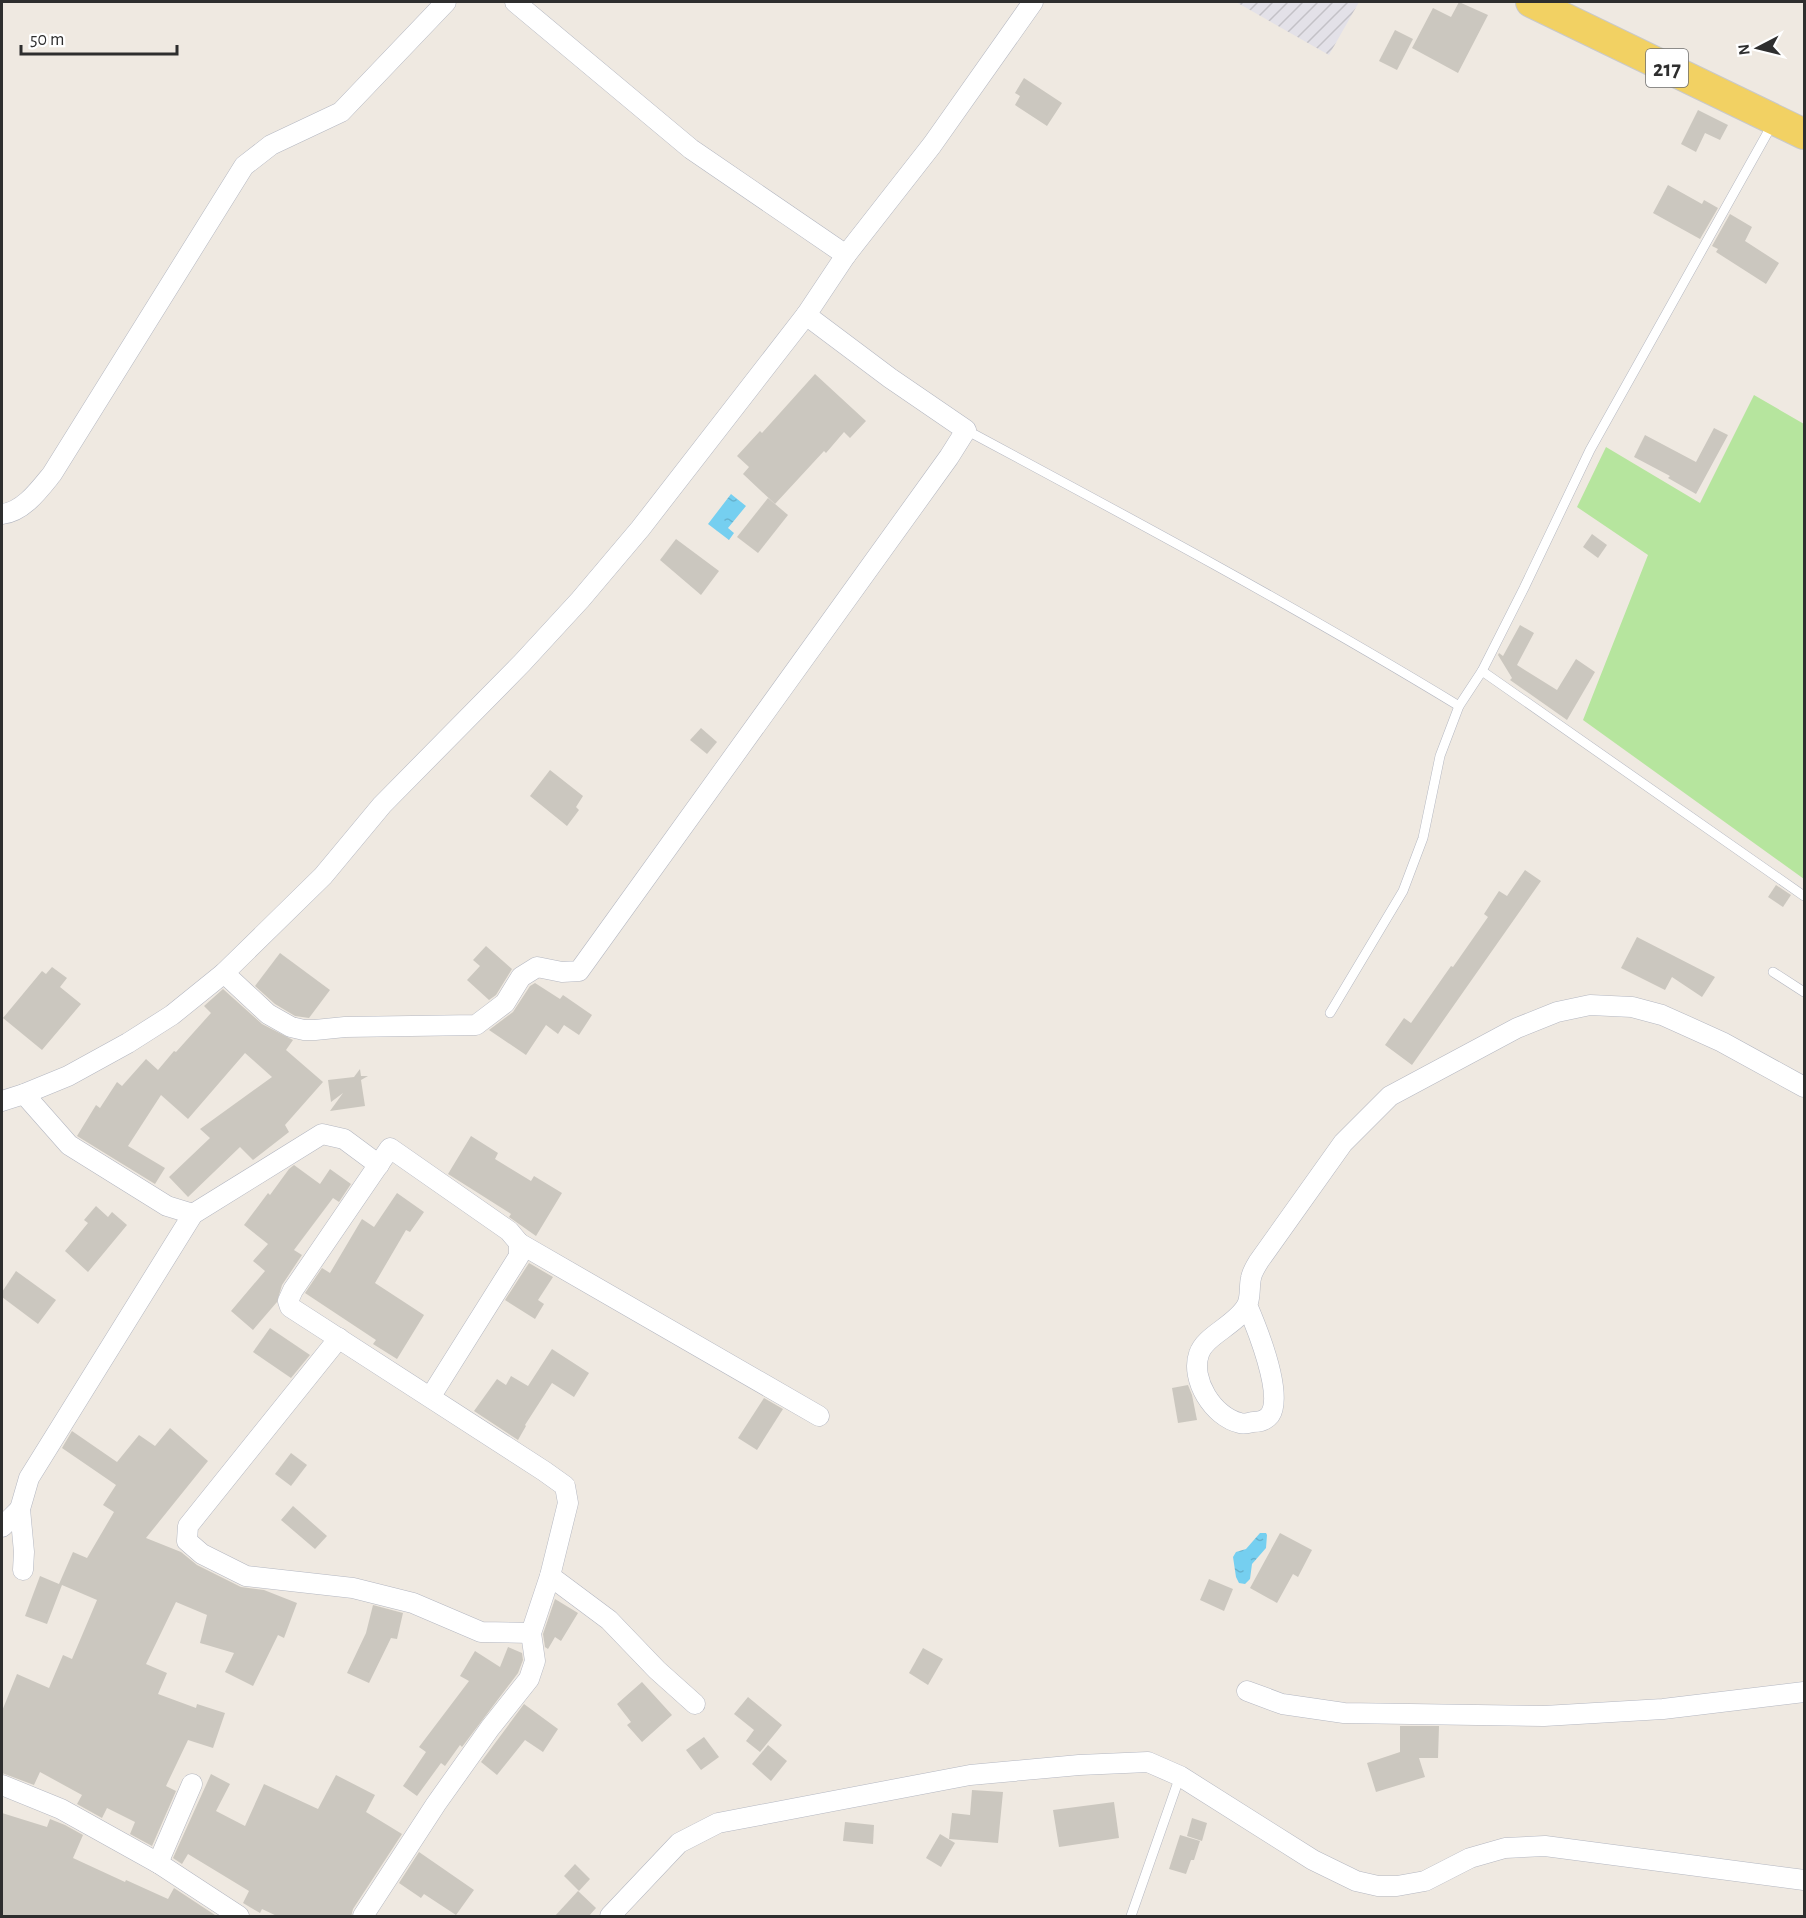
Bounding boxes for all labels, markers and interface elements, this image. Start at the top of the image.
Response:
scale bar [21,18,177,56]
north arrow [1728,18,1788,78]
text: 50 m [30,31,64,49]
text: N [1735,43,1753,56]
road number: 217 [1646,49,1688,87]

